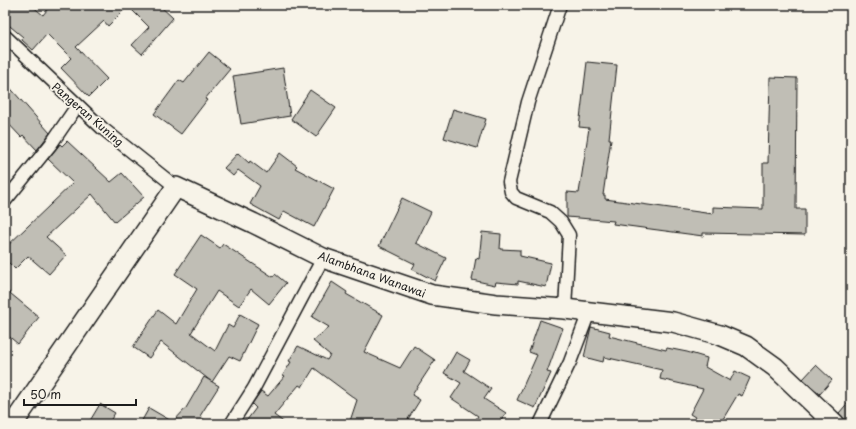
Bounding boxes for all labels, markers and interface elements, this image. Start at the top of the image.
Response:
street label: Pangeran Kuning [48,78,128,150]
street label: Alambhana Wanawai [316,247,428,301]
scale bar [24,381,136,407]
text: 50 m [30,385,61,403]

